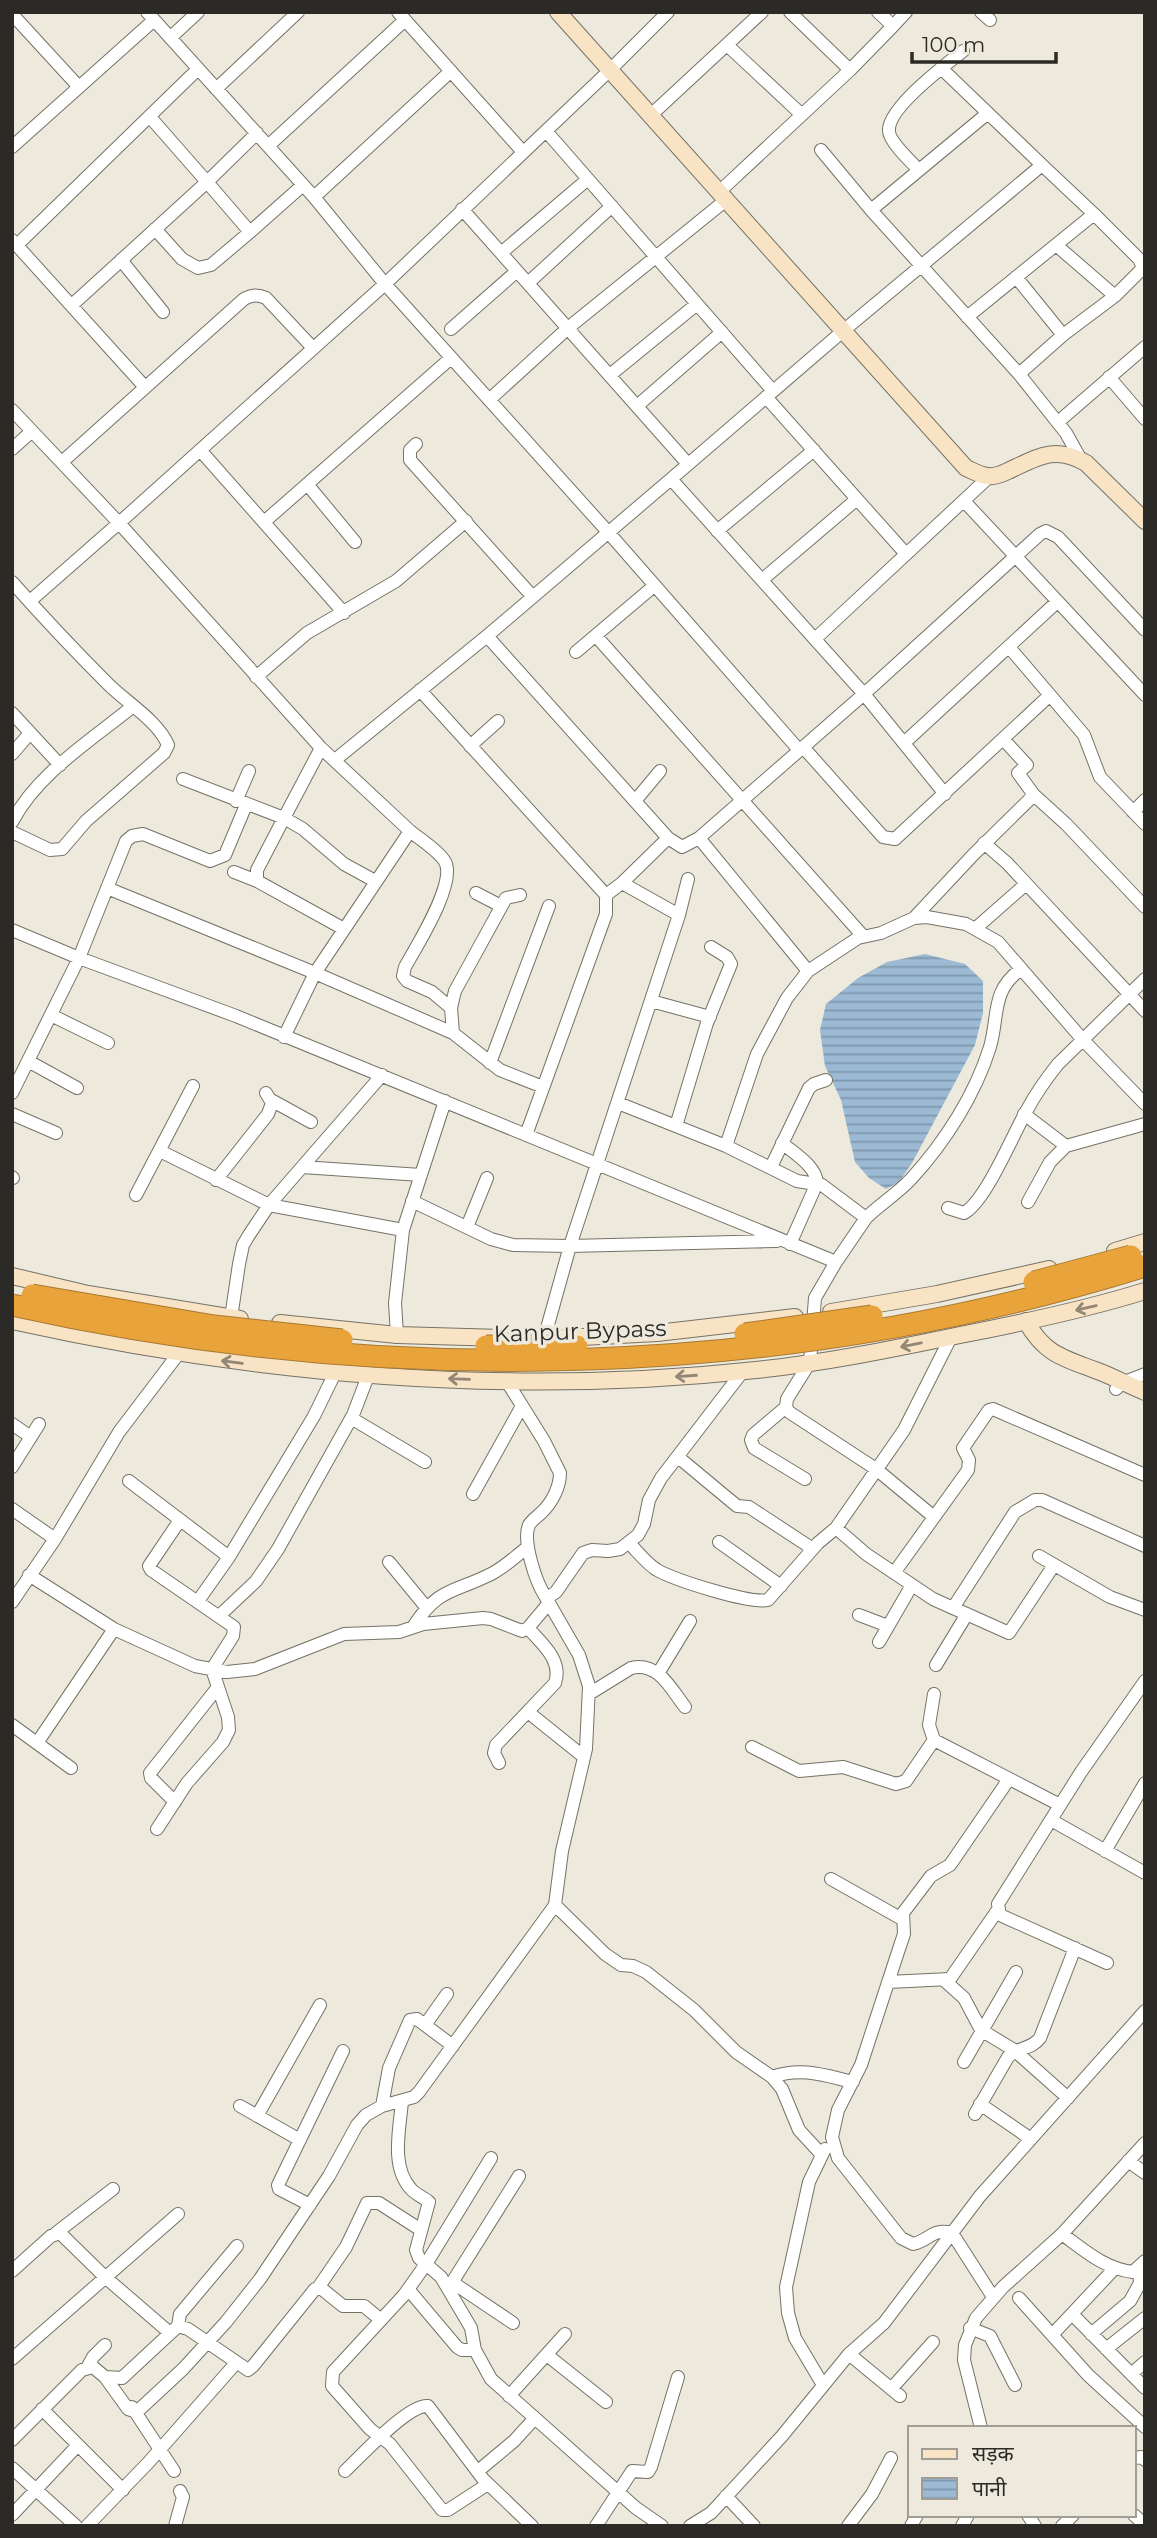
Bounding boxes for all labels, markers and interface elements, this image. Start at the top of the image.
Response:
scale bar [912,21,1056,65]
text: 100 m [922,32,985,57]
one-way arrow [1075,1301,1098,1315]
street label: Kanpur Bypass [493,1314,667,1348]
one-way arrow [900,1339,923,1353]
one-way arrow [221,1355,244,1368]
one-way arrow [675,1370,698,1383]
one-way arrow [448,1372,471,1385]
legend [908,2426,1136,2517]
text: सड़क [972,2441,1014,2466]
text: पानी [972,2476,1007,2501]

